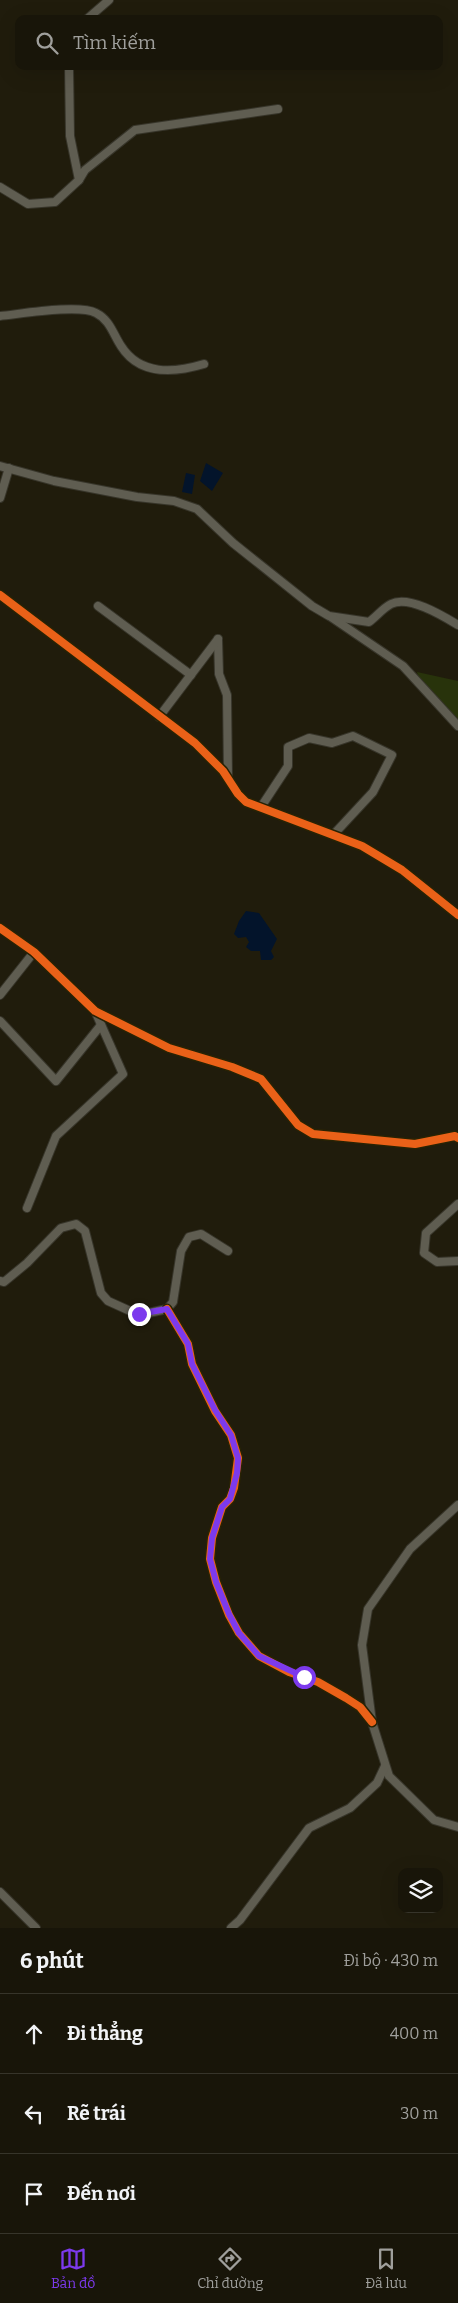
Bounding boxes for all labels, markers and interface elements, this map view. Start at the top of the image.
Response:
search box [15,15,443,70]
icon: search [33,29,61,57]
text: Tìm kiếm [73,31,156,54]
route end [128,1303,151,1326]
route start [293,1666,316,1689]
map controls [398,1868,443,1913]
button: layers [398,1868,443,1913]
text: 6 phút [20,1948,84,1974]
text: Đi bộ · 430 m [343,1951,438,1970]
icon: ahead [20,2020,48,2048]
text: Đi thẳng [67,2022,143,2045]
text: 400 m [390,2024,438,2043]
icon: left [20,2100,48,2128]
text: Rẽ trái [67,2102,126,2125]
text: 30 m [400,2104,438,2123]
icon: arrive [20,2180,48,2208]
text: Đến nơi [67,2182,136,2205]
tab: Bản đồ [51,2245,95,2292]
tab: Chỉ đường [197,2245,263,2292]
tab: Đã lưu [365,2245,407,2292]

